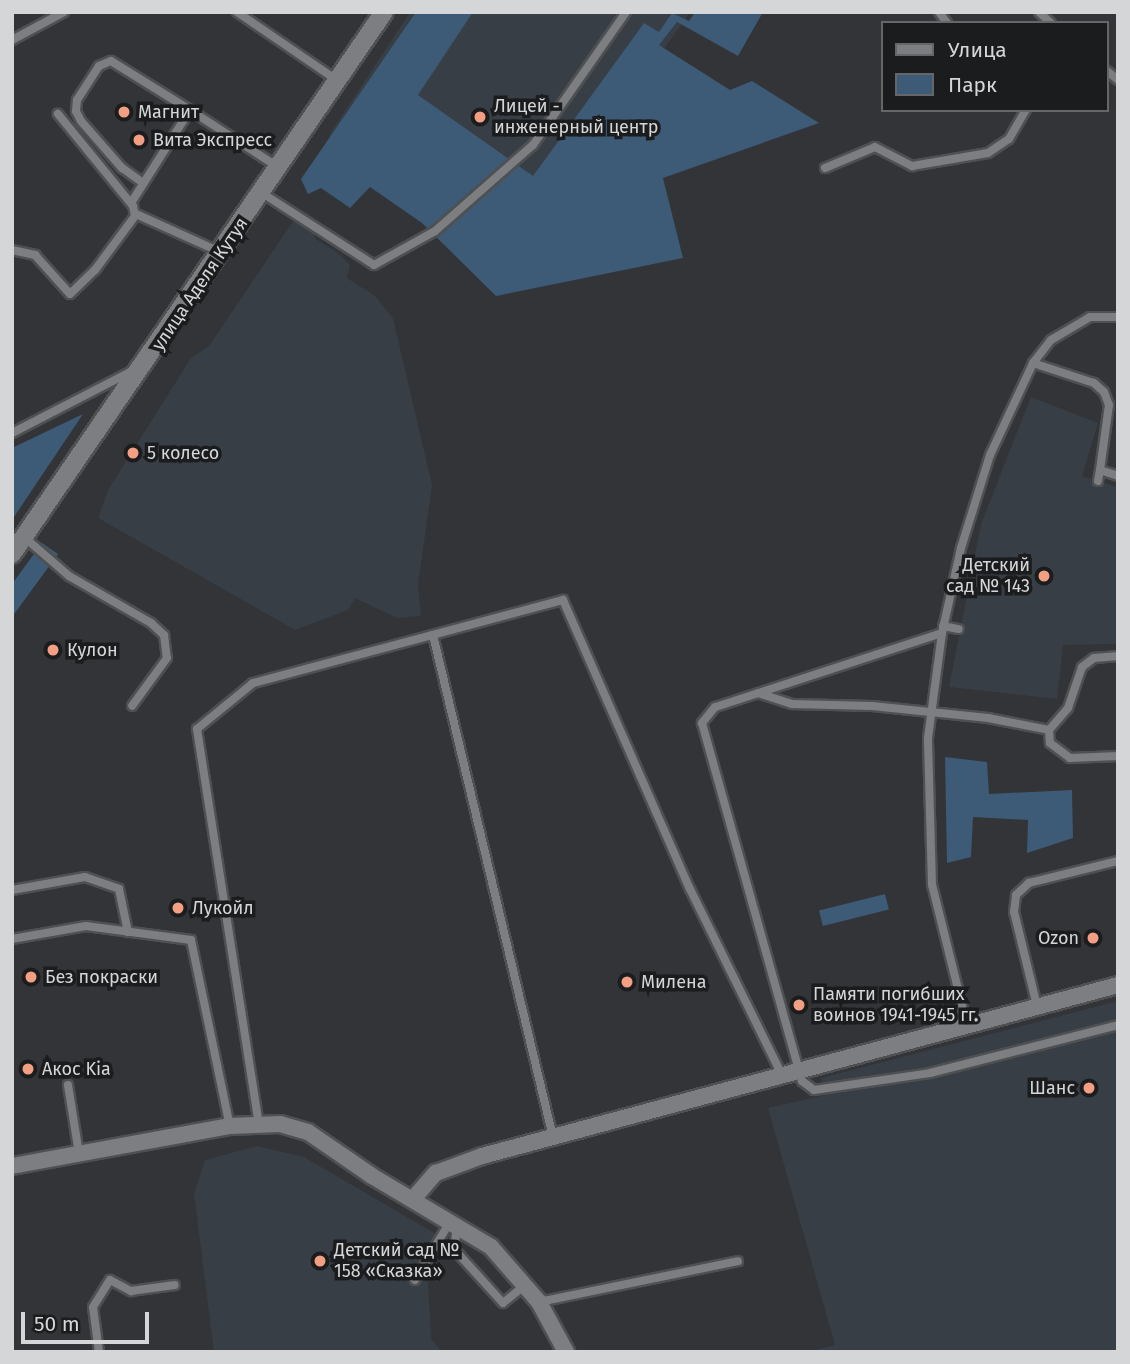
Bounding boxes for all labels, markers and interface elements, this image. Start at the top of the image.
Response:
legend [881,21,1109,112]
text: Улица [948,37,1007,63]
text: Парк [948,72,997,98]
place label: Лицей - инженерный центр [494,96,658,138]
place label: Магнит [138,101,199,123]
marker: Магнит [116,104,132,120]
marker: Лицей - инженерный центр [472,109,488,125]
place label: Вита Экспресс [153,129,272,151]
marker: Вита Экспресс [131,132,147,148]
street label: улица Аделя Кутуя [147,213,253,355]
place label: 5 колесо [147,442,219,464]
marker: 5 колесо [125,445,141,461]
place label: Детский сад № 143 [946,555,1030,598]
marker: Детский сад № 143 [1036,568,1052,584]
place label: Кулон [67,639,118,661]
marker: Кулон [45,642,61,658]
place label: Лукойл [192,897,254,919]
marker: Лукойл [170,900,186,916]
place label: Ozon [1038,927,1079,949]
marker: Ozon [1085,930,1101,946]
place label: Без покраски [45,966,158,988]
marker: Без покраски [23,969,39,985]
place label: Милена [641,971,706,993]
marker: Милена [619,974,635,990]
place label: Памяти погибших воинов 1941-1945 гг. [813,984,978,1026]
marker: Памяти погибших воинов 1941-1945 гг. [791,997,807,1013]
place label: Акос Kia [42,1058,111,1080]
marker: Акос Kia [20,1061,36,1077]
place label: Шанс [1029,1077,1075,1099]
marker: Шанс [1081,1080,1097,1096]
place label: Детский сад № 158 «Сказка» [334,1240,460,1282]
marker: Детский сад № 158 «Сказка» [312,1253,328,1269]
scale bar [24,1298,152,1342]
text: 50 m [34,1311,80,1337]

